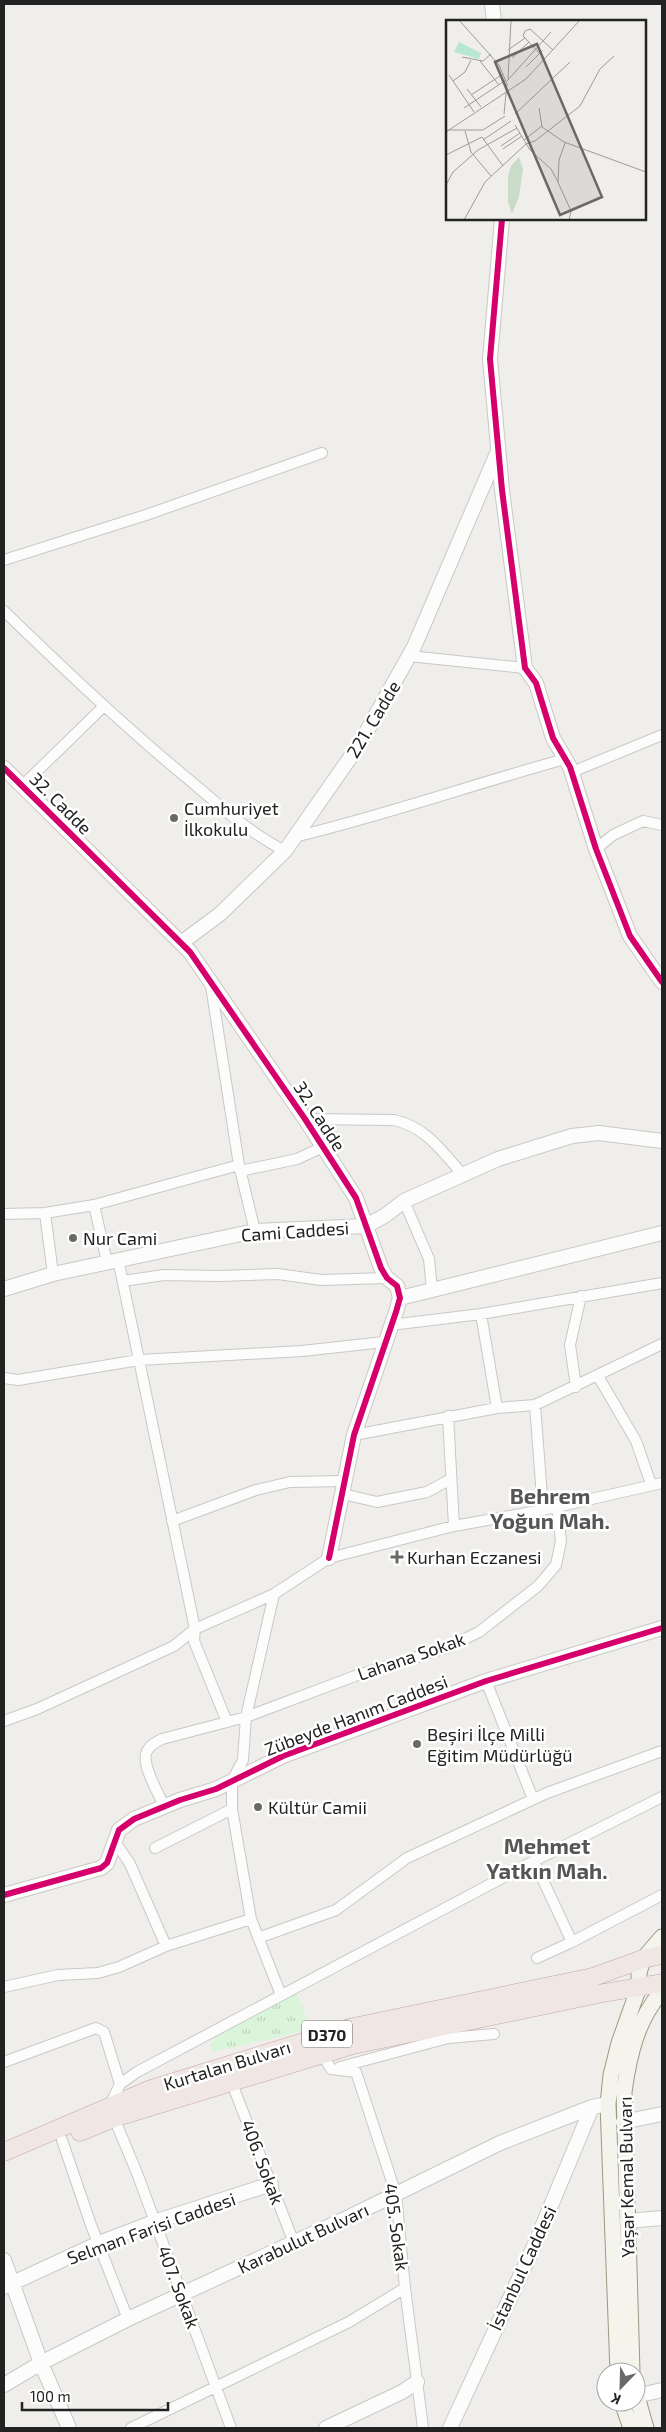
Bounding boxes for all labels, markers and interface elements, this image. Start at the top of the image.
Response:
inset map [446,20,646,220]
street label: 221. Cadde [341,676,405,762]
street label: 32. Cadde [25,767,97,839]
place label: Cumhuriyet İlkokulu [184,797,279,840]
marker: Cumhuriyet İlkokulu [168,812,180,824]
street label: 32. Cadde [289,1077,351,1155]
street label: Cami Caddesi [240,1216,350,1246]
place label: Nur Cami [83,1227,157,1249]
marker: Nur Cami [67,1232,79,1244]
district label: Behrem Yoğun Mah. [490,1482,610,1533]
place label: Kurhan Eczanesi [407,1546,542,1568]
marker: Kurhan Eczanesi [391,1551,403,1563]
street label: Lahana Sokak [354,1627,468,1685]
street label: Zübeyde Hanım Caddesi [261,1670,451,1760]
place label: Beşiri İlçe Milli Eğitim Müdürlüğü [427,1723,572,1766]
marker: Beşiri İlçe Milli Eğitim Müdürlüğü [411,1738,423,1750]
place label: Kültür Camii [268,1796,367,1818]
marker: Kültür Camii [252,1801,264,1813]
district label: Mehmet Yatkın Mah. [486,1832,608,1883]
road number: D370 [302,2020,352,2048]
street label: Kurtalan Bulvarı [161,2035,293,2095]
street label: Yaşar Kemal Bulvarı [614,2096,639,2258]
street label: 406. Sokak [237,2117,289,2207]
street label: 405. Sokak [380,2182,414,2272]
street label: Selman Farisi Caddesi [64,2187,238,2269]
street label: Karabulut Bulvarı [234,2198,372,2278]
street label: İstanbul Caddesi [484,2202,560,2334]
street label: 407. Sokak [153,2242,205,2332]
north arrow [596,2362,646,2412]
scale bar [22,2380,169,2412]
text: 100 m [30,2387,71,2405]
text: K [608,2390,623,2409]

